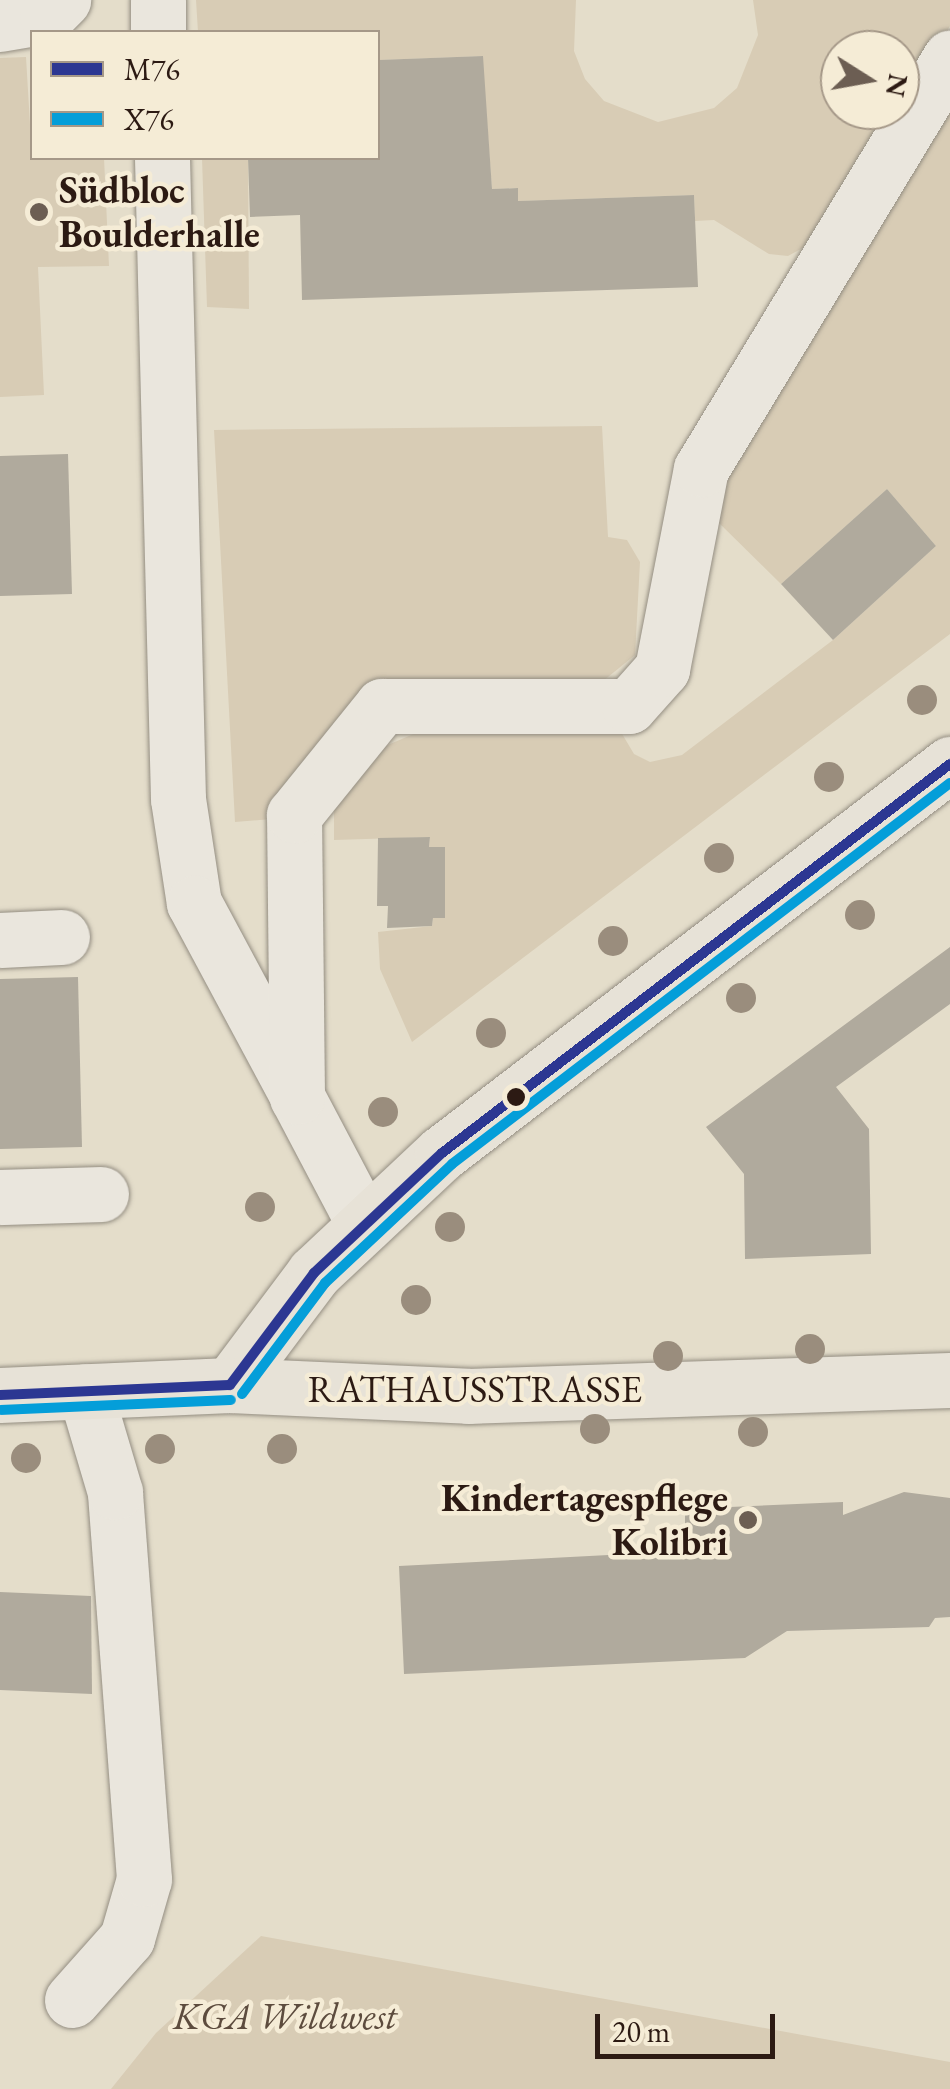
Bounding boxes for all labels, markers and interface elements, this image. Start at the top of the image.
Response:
legend [30,30,380,160]
north arrow [820,30,920,130]
text: M76 [124,50,180,89]
text: N [878,71,917,100]
text: X76 [124,100,174,139]
place label: Südbloc Boulderhalle [59,167,260,256]
marker: Südbloc Boulderhalle [28,201,50,223]
unlabelled marker [506,1087,526,1107]
street label: RATHAUSSTRASSE [308,1366,642,1412]
place label: Kindertagespflege Kolibri [441,1475,728,1565]
marker: Kindertagespflege Kolibri [737,1509,759,1531]
park label: KGA Wildwest [173,1993,397,2039]
scale bar [600,1994,780,2056]
text: 20 m [612,2012,670,2051]

